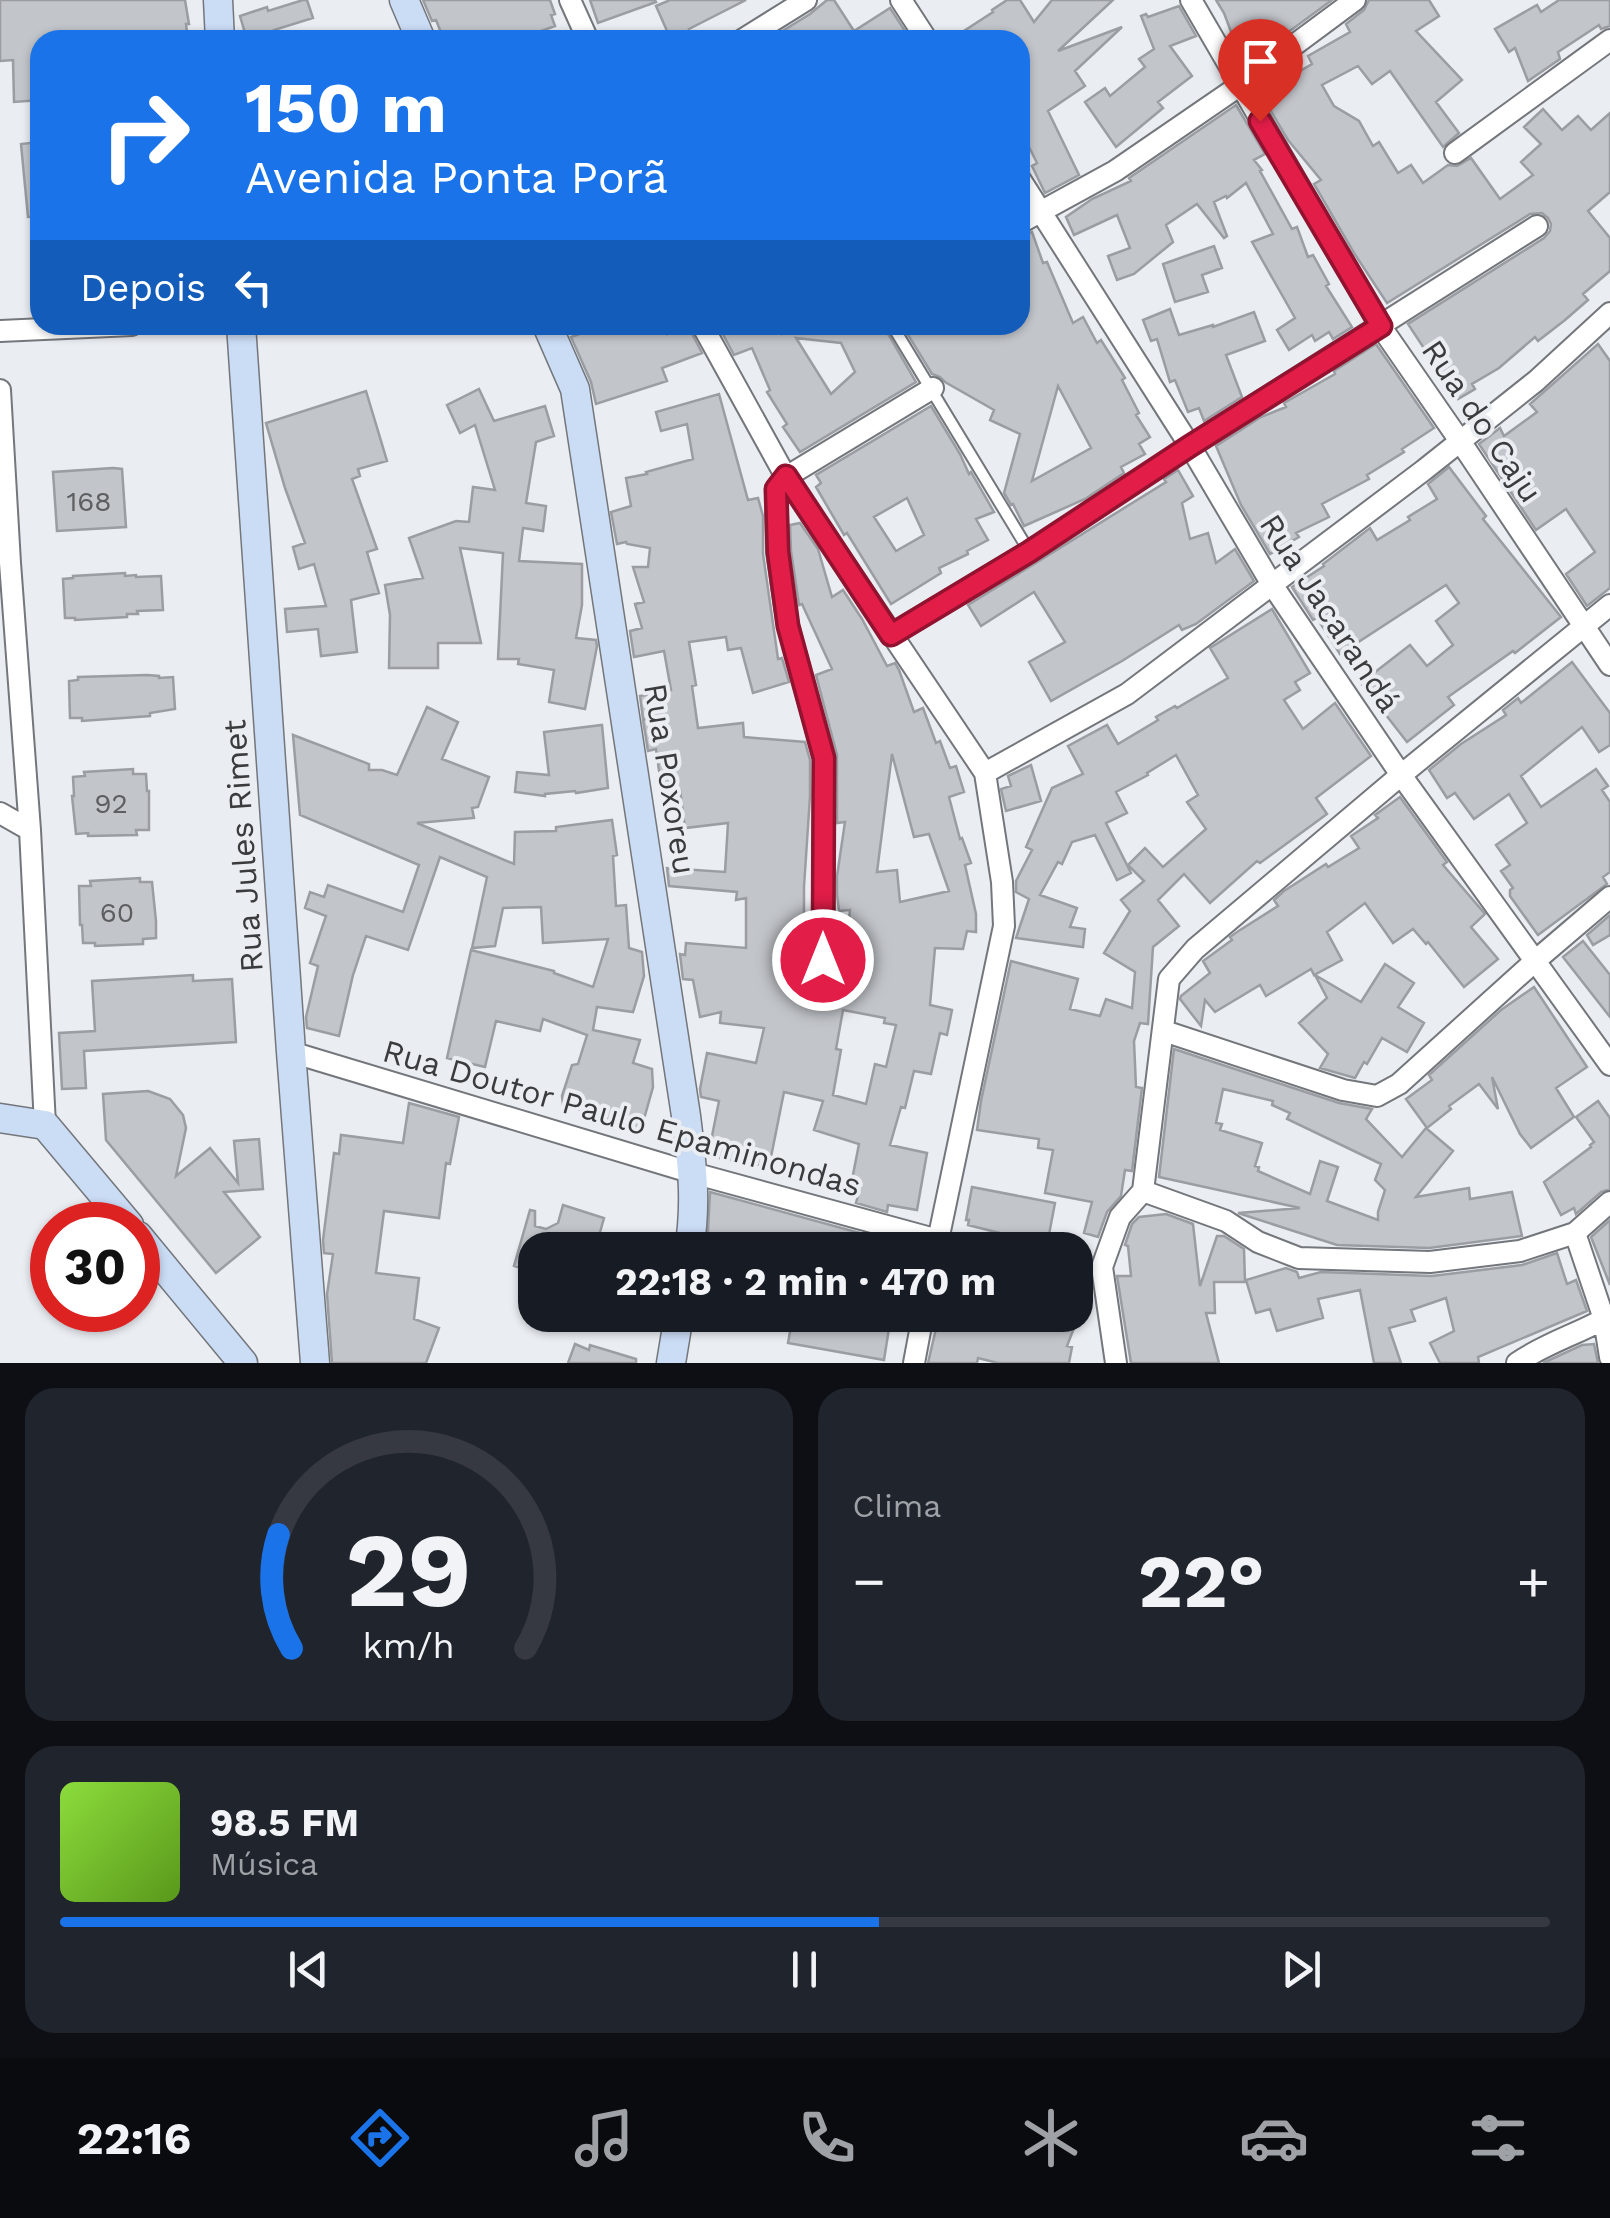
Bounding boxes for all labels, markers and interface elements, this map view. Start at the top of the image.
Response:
pin [1218,19,1303,122]
icon: arrive [1233,34,1288,89]
text: 150 m [245,67,447,149]
icon: right [80,70,210,200]
text: Avenida Ponta Porã [245,151,668,204]
icon: left [226,260,281,315]
text: Depois [80,266,206,310]
street label: Rua do Caju [1414,333,1550,509]
house number: 168 [66,485,112,518]
street label: Rua Jacarandá [1252,507,1408,719]
street label: Rua Poxoreu [636,681,704,877]
street label: Rua Jules Rimet [215,718,271,974]
house number: 92 [94,787,128,820]
house number: 60 [100,896,134,929]
position arrow [771,908,875,1012]
street label: Rua Doutor Paulo Epaminondas [379,1031,865,1205]
speed limit sign: 30 [30,1202,160,1332]
text: 22:18 · 2 min · 470 m [615,1260,996,1304]
text: Clima [853,1487,941,1525]
text: 29 [346,1509,472,1631]
text: 22° [1138,1537,1265,1625]
text: − [853,1549,886,1613]
text: + [1517,1549,1550,1613]
text: km/h [363,1625,455,1667]
text: 98.5 FM [210,1801,359,1845]
text: Música [210,1845,318,1883]
icon: previous [281,1942,336,1997]
icon: pause [777,1942,832,1997]
icon: next [1274,1942,1329,1997]
icon: directions [345,2103,415,2173]
icon: music [569,2103,639,2173]
icon: phone [792,2103,862,2173]
icon: climate [1016,2103,1086,2173]
icon: car [1239,2103,1309,2173]
icon: filters [1463,2103,1533,2173]
text: 22:16 [77,2112,191,2165]

